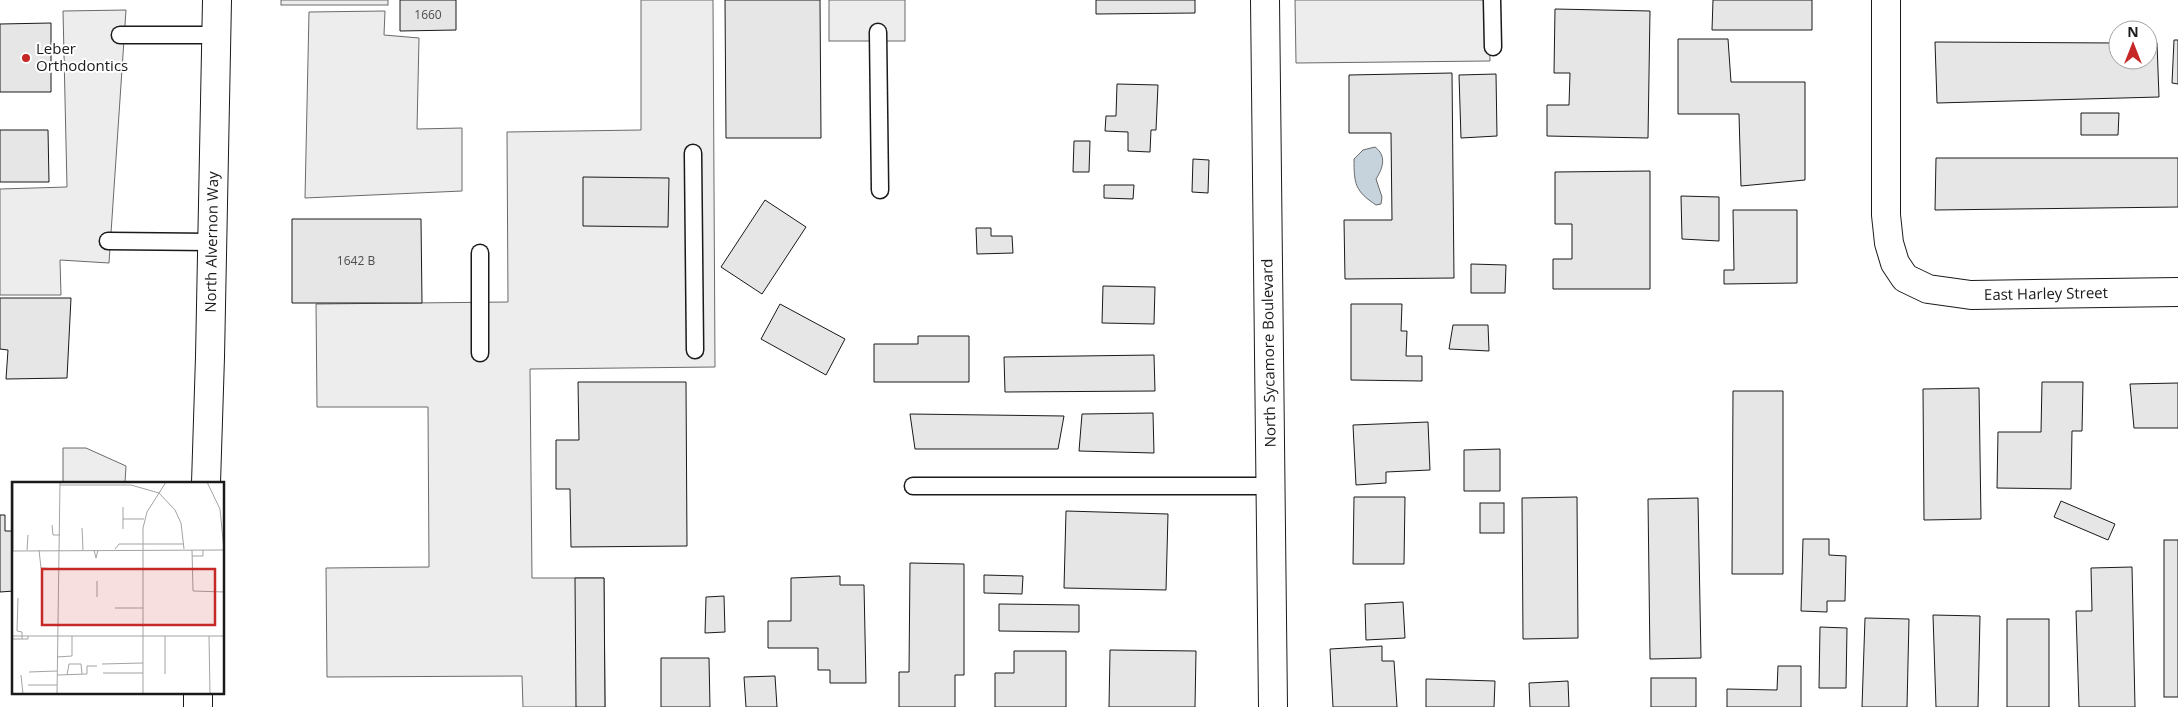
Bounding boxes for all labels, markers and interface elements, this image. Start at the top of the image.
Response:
house number: 1660 [414,6,442,23]
north arrow [2108,20,2158,70]
text: N [2127,22,2139,41]
place label: Leber Orthodontics [36,38,128,75]
marker: Leber Orthodontics [20,52,32,64]
street label: North Alvernon Way [200,171,222,313]
house number: 1642 B [337,252,375,269]
street label: North Sycamore Boulevard [1256,258,1280,448]
street label: East Harley Street [1984,282,2108,304]
inset map [12,482,225,694]

